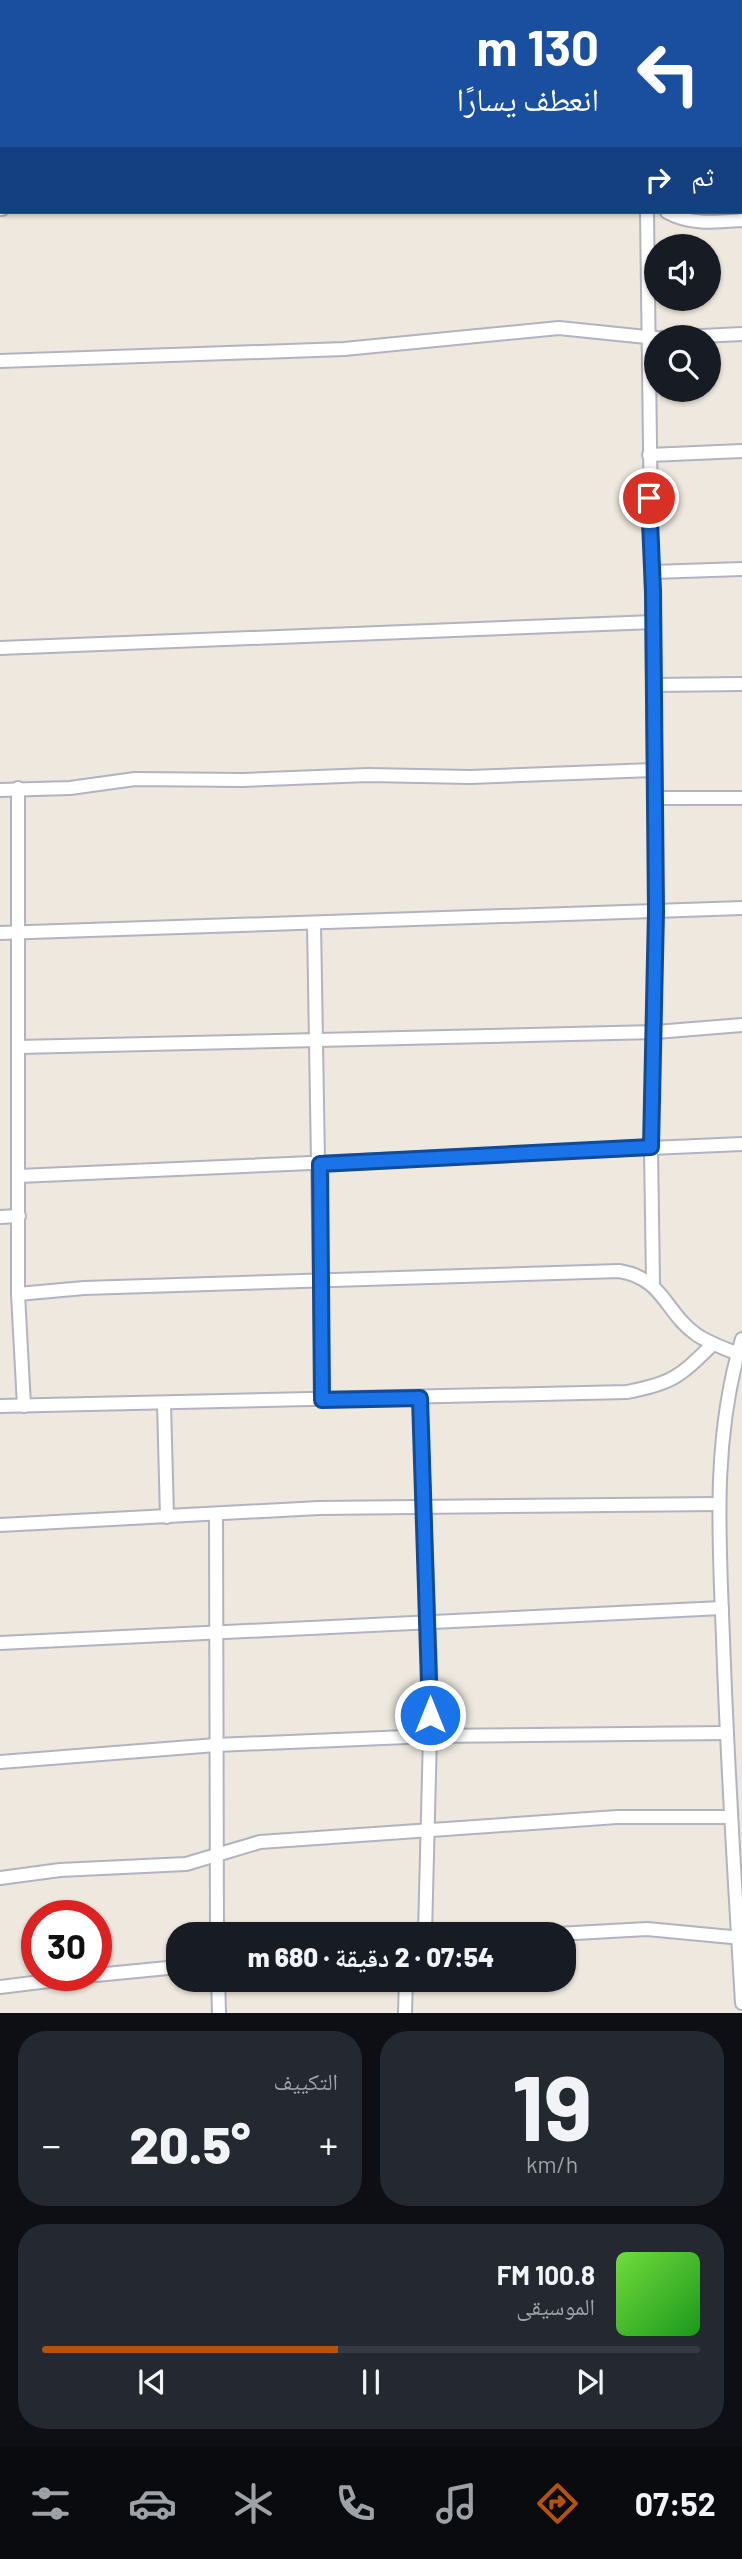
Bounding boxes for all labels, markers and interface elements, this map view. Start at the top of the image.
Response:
text: 130 m [477,17,599,76]
icon: left [623,28,714,119]
text: انعطف يسارًا [456,79,599,117]
text: ثم [691,160,714,191]
icon: right [639,161,677,199]
map controls [644,234,721,402]
button: sound [644,234,721,311]
button: search [644,325,721,402]
pin [619,468,679,528]
icon: arrive [630,479,668,517]
position arrow [393,1678,467,1752]
speed limit sign: 30 [21,1900,112,1991]
text: 07:54 · 2 دقيقة · 680 m [248,1941,494,1972]
text: 19 [512,2050,592,2159]
text: التكييف [273,2067,338,2095]
text: 20.5° [129,2112,251,2174]
text: − [42,2121,61,2167]
text: + [319,2121,338,2167]
text: km/h [526,2150,578,2178]
text: 100.8 FM [497,2259,595,2290]
text: الموسيقى [516,2292,595,2320]
icon: previous [133,2363,171,2401]
icon: pause [352,2363,390,2401]
icon: next [571,2363,609,2401]
icon: filters [26,2479,75,2528]
icon: car [128,2479,177,2528]
icon: climate [229,2479,278,2528]
icon: phone [331,2479,380,2528]
icon: music [432,2479,481,2528]
icon: directions [533,2479,582,2528]
text: 07:52 [635,2484,716,2522]

